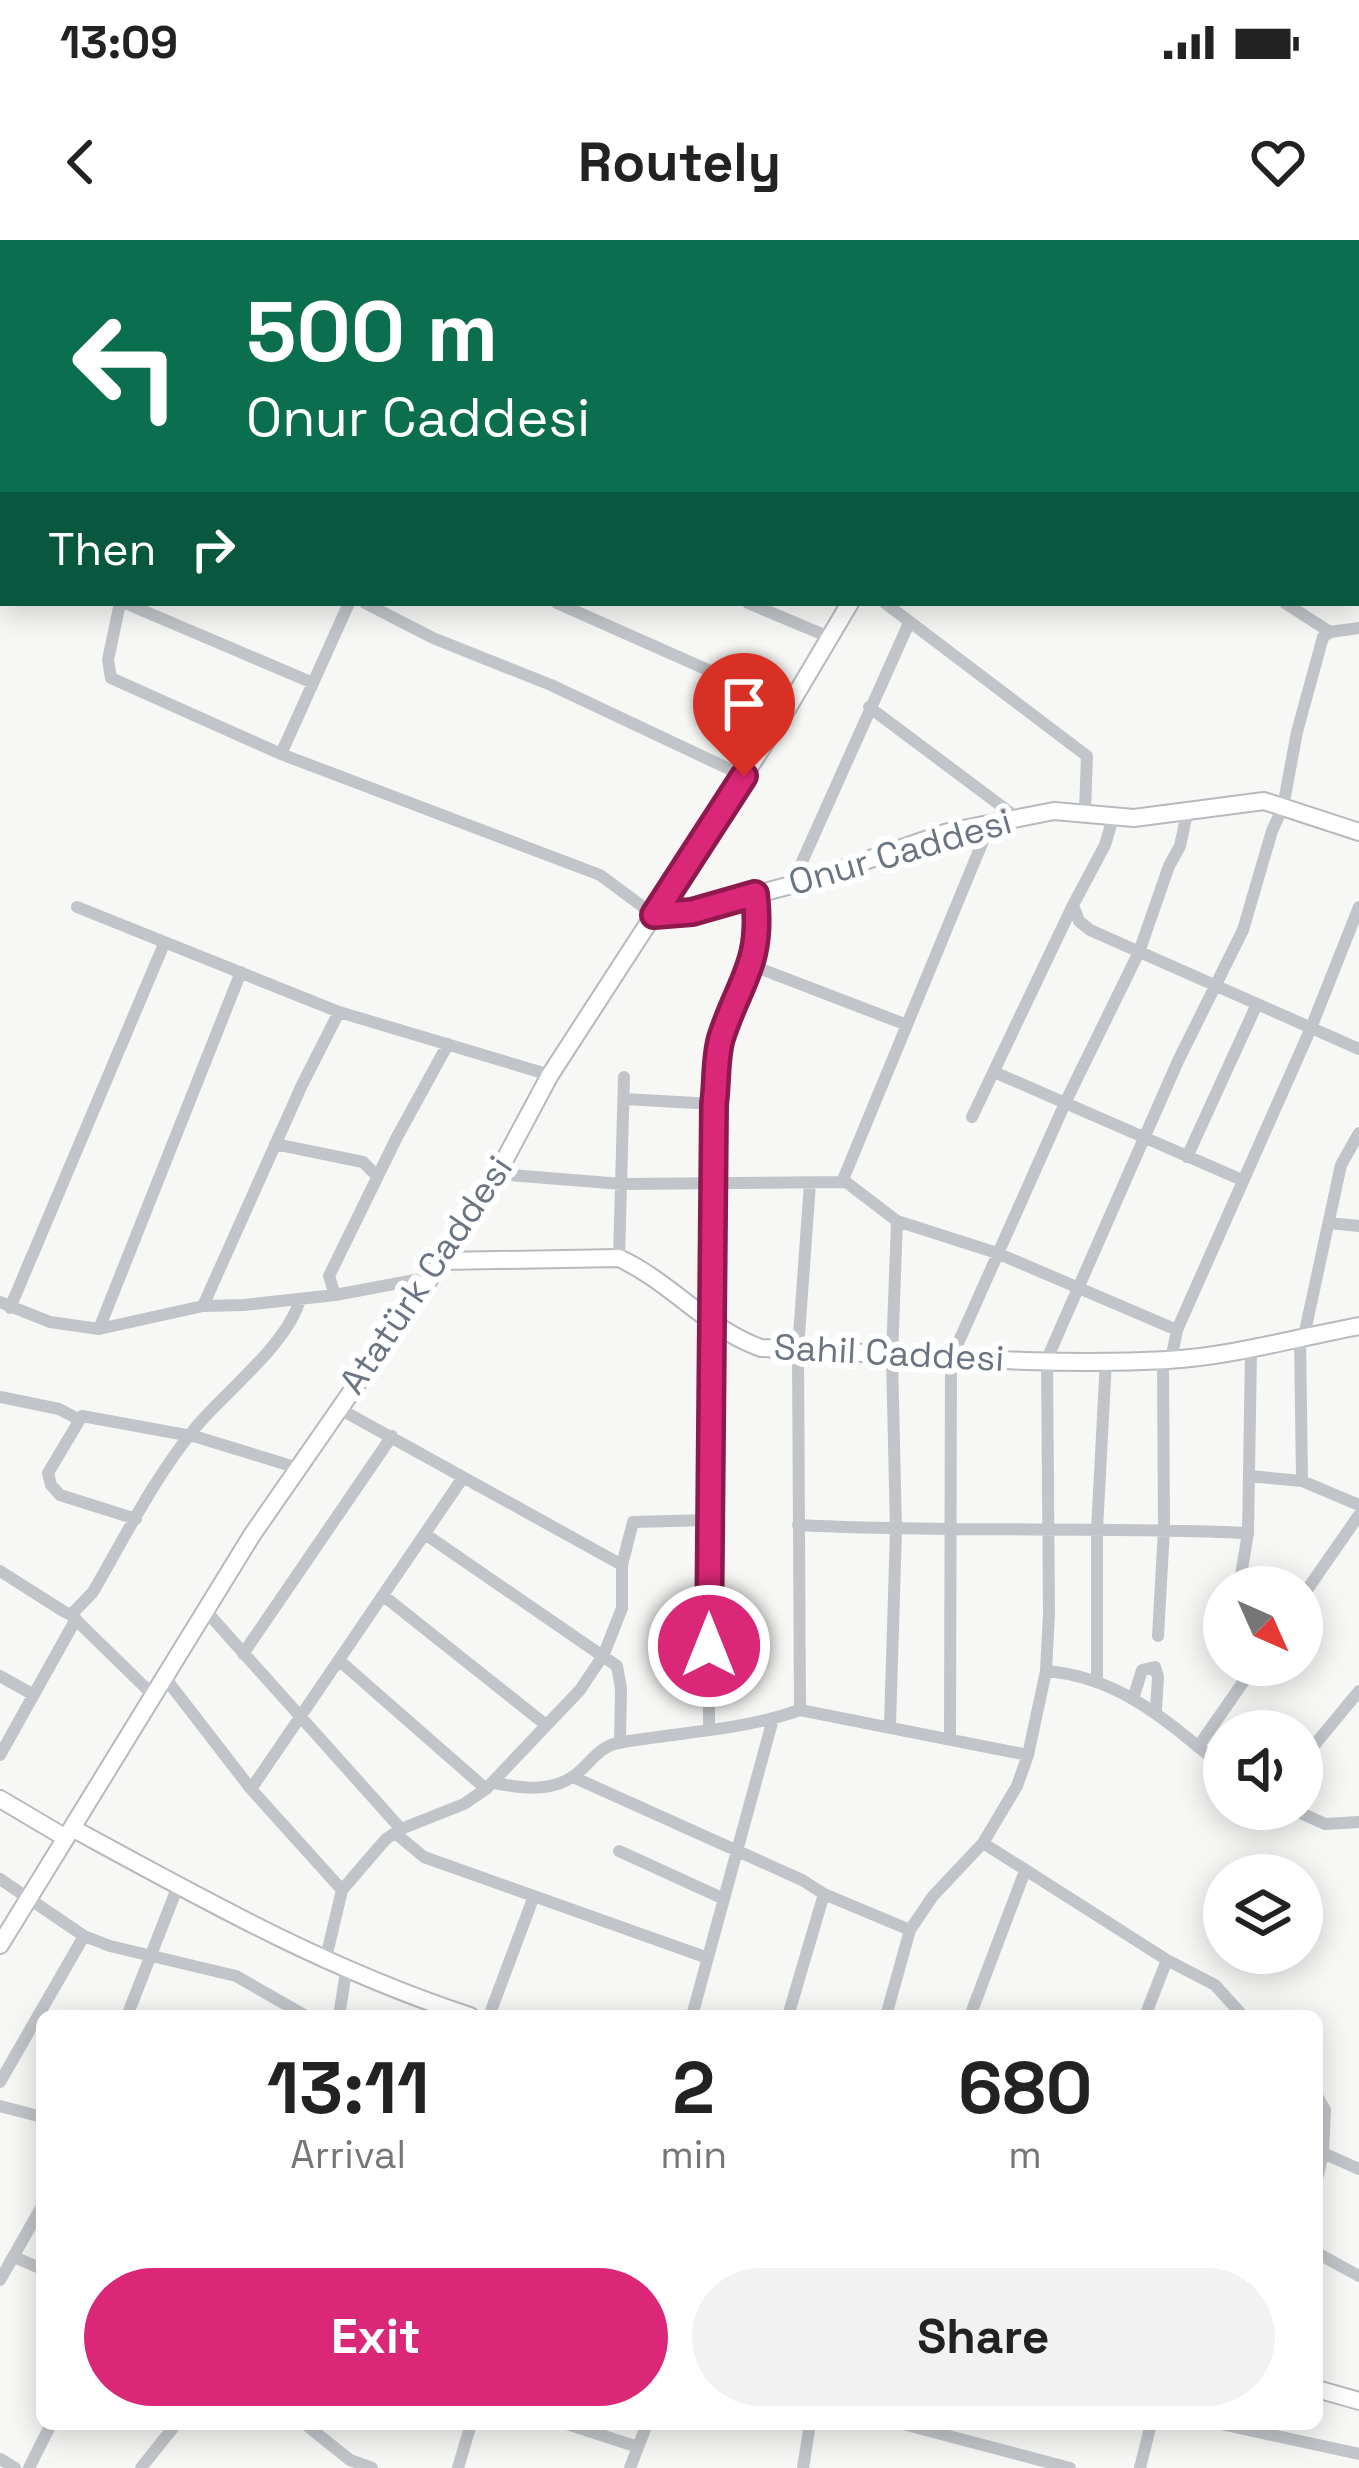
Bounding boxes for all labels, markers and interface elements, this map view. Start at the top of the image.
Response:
text: 13:09 [60,14,178,71]
text: Routely [578,128,781,197]
icon: back [48,129,114,195]
icon: heart [1245,129,1311,195]
text: 500 m [246,278,498,386]
icon: left [48,288,204,444]
text: Onur Caddesi [246,383,590,452]
icon: right [180,516,246,582]
text: Then [48,521,156,578]
pin [693,653,795,776]
icon: arrive [711,671,777,737]
street label: Onur Caddesi [783,798,1017,906]
street label: Atatürk Caddesi [329,1147,523,1403]
street label: Sahil Caddesi [773,1324,1005,1382]
north arrow [1203,1566,1323,1686]
map controls [1203,1566,1323,1974]
position arrow [646,1583,772,1709]
button: sound [1203,1710,1323,1830]
button: layers [1203,1854,1323,1974]
text: 13:11 [267,2042,430,2134]
text: 2 [672,2042,715,2134]
text: 680 [958,2042,1092,2134]
text: Arrival [290,2130,406,2179]
text: min [660,2130,727,2179]
text: m [1008,2130,1042,2179]
button: Exit [84,2268,668,2406]
button: Share [692,2268,1275,2406]

